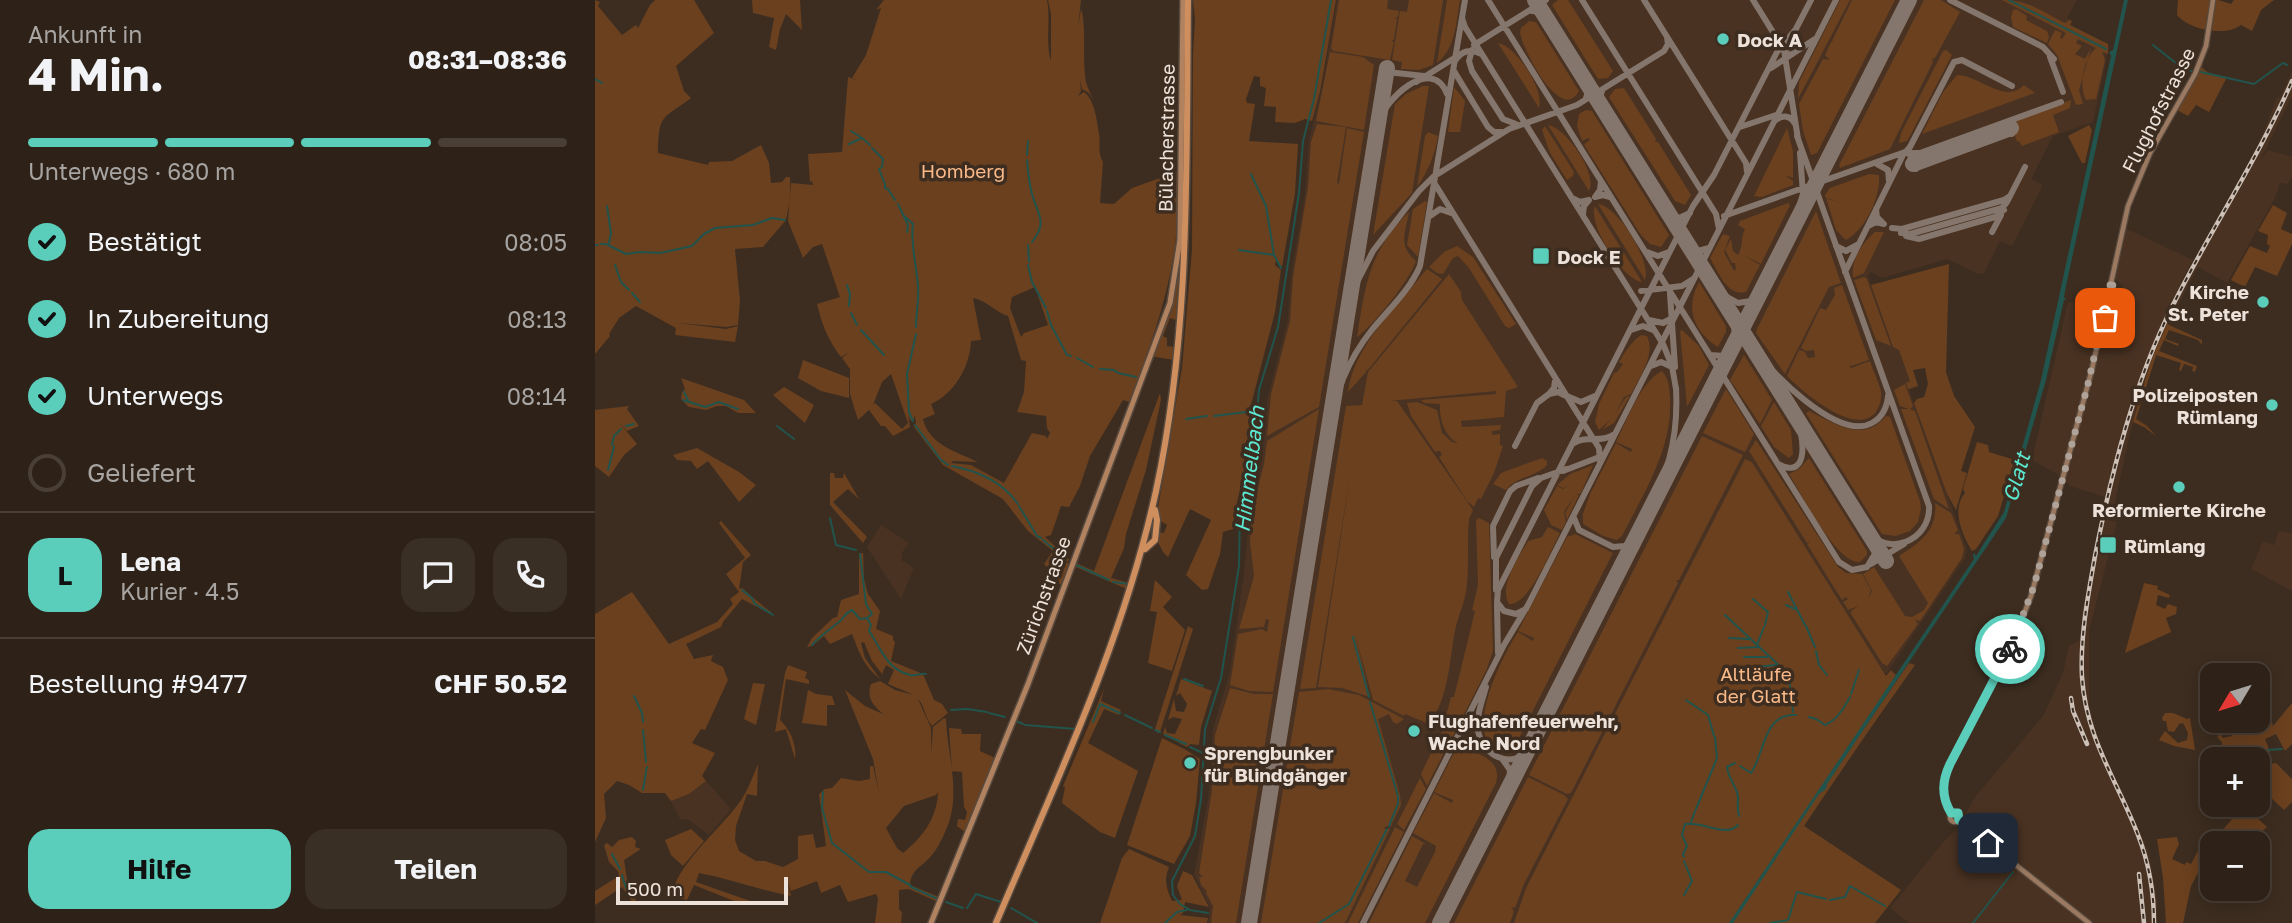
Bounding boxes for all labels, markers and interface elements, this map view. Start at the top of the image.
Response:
text: Ankunft in [28,20,143,48]
place label: Dock A [1737,28,1803,51]
marker: Dock A [1715,31,1731,47]
text: 08:31–08:36 [408,44,567,75]
street label: Flughofstrasse [2117,44,2199,176]
text: 4 Min. [28,46,164,101]
street label: Bülacherstrasse [1153,64,1179,212]
text: Unterwegs · 680 m [28,157,235,185]
park label: Homberg [921,159,1005,182]
icon: check [28,223,66,261]
text: Bestätigt [87,226,202,257]
text: 08:05 [504,228,567,256]
place label: Dock E [1557,245,1621,268]
marker: Dock E [1531,246,1551,266]
place label: Kirche St. Peter [2168,280,2250,325]
pin [2075,288,2135,348]
marker: Kirche St. Peter [2255,294,2271,310]
icon: bag [2086,299,2124,337]
icon: check [28,300,66,338]
text: In Zubereitung [87,303,270,334]
text: 08:13 [507,305,567,333]
icon: check [28,377,66,415]
text: Unterwegs [87,380,224,411]
text: 08:14 [507,382,567,410]
place label: Polizeiposten Rümlang [2133,383,2258,428]
marker: Polizeiposten Rümlang [2264,397,2280,413]
water label: Himmelbach [1228,403,1270,534]
water label: Glatt [1997,447,2036,505]
text: Geliefert [87,457,196,488]
marker: Reformierte Kirche [2171,479,2187,495]
place label: Reformierte Kirche [2092,498,2266,521]
street label: Zürichstrasse [1011,533,1075,657]
place label: Rümlang [2124,534,2205,557]
marker: Rümlang [2098,535,2118,555]
button: chat [401,538,475,612]
button: phone [493,538,567,612]
text: Lena [120,546,181,577]
text: L [58,560,72,591]
text: Kurier · 4.5 [120,577,239,605]
courier [1975,614,2045,684]
icon: bike [1991,630,2029,668]
park label: Altläufe der Glatt [1716,662,1796,707]
north arrow [2200,663,2270,733]
map controls [2200,663,2270,901]
text: Bestellung #9477 [28,668,247,699]
text: CHF 50.52 [434,668,567,699]
place label: Flughafenfeuerwehr, Wache Nord [1428,709,1619,754]
marker: Flughafenfeuerwehr, Wache Nord [1406,723,1422,739]
place label: Sprengbunker für Blindgänger [1204,741,1348,786]
button: + [2200,747,2270,817]
marker: Sprengbunker für Blindgänger [1182,755,1198,771]
pin [1958,813,2018,873]
icon: home [1969,824,2007,862]
button: Hilfe [28,829,291,909]
button: Teilen [305,829,567,909]
button: − [2200,831,2270,901]
scale bar [616,874,787,906]
text: 500 m [627,877,683,900]

